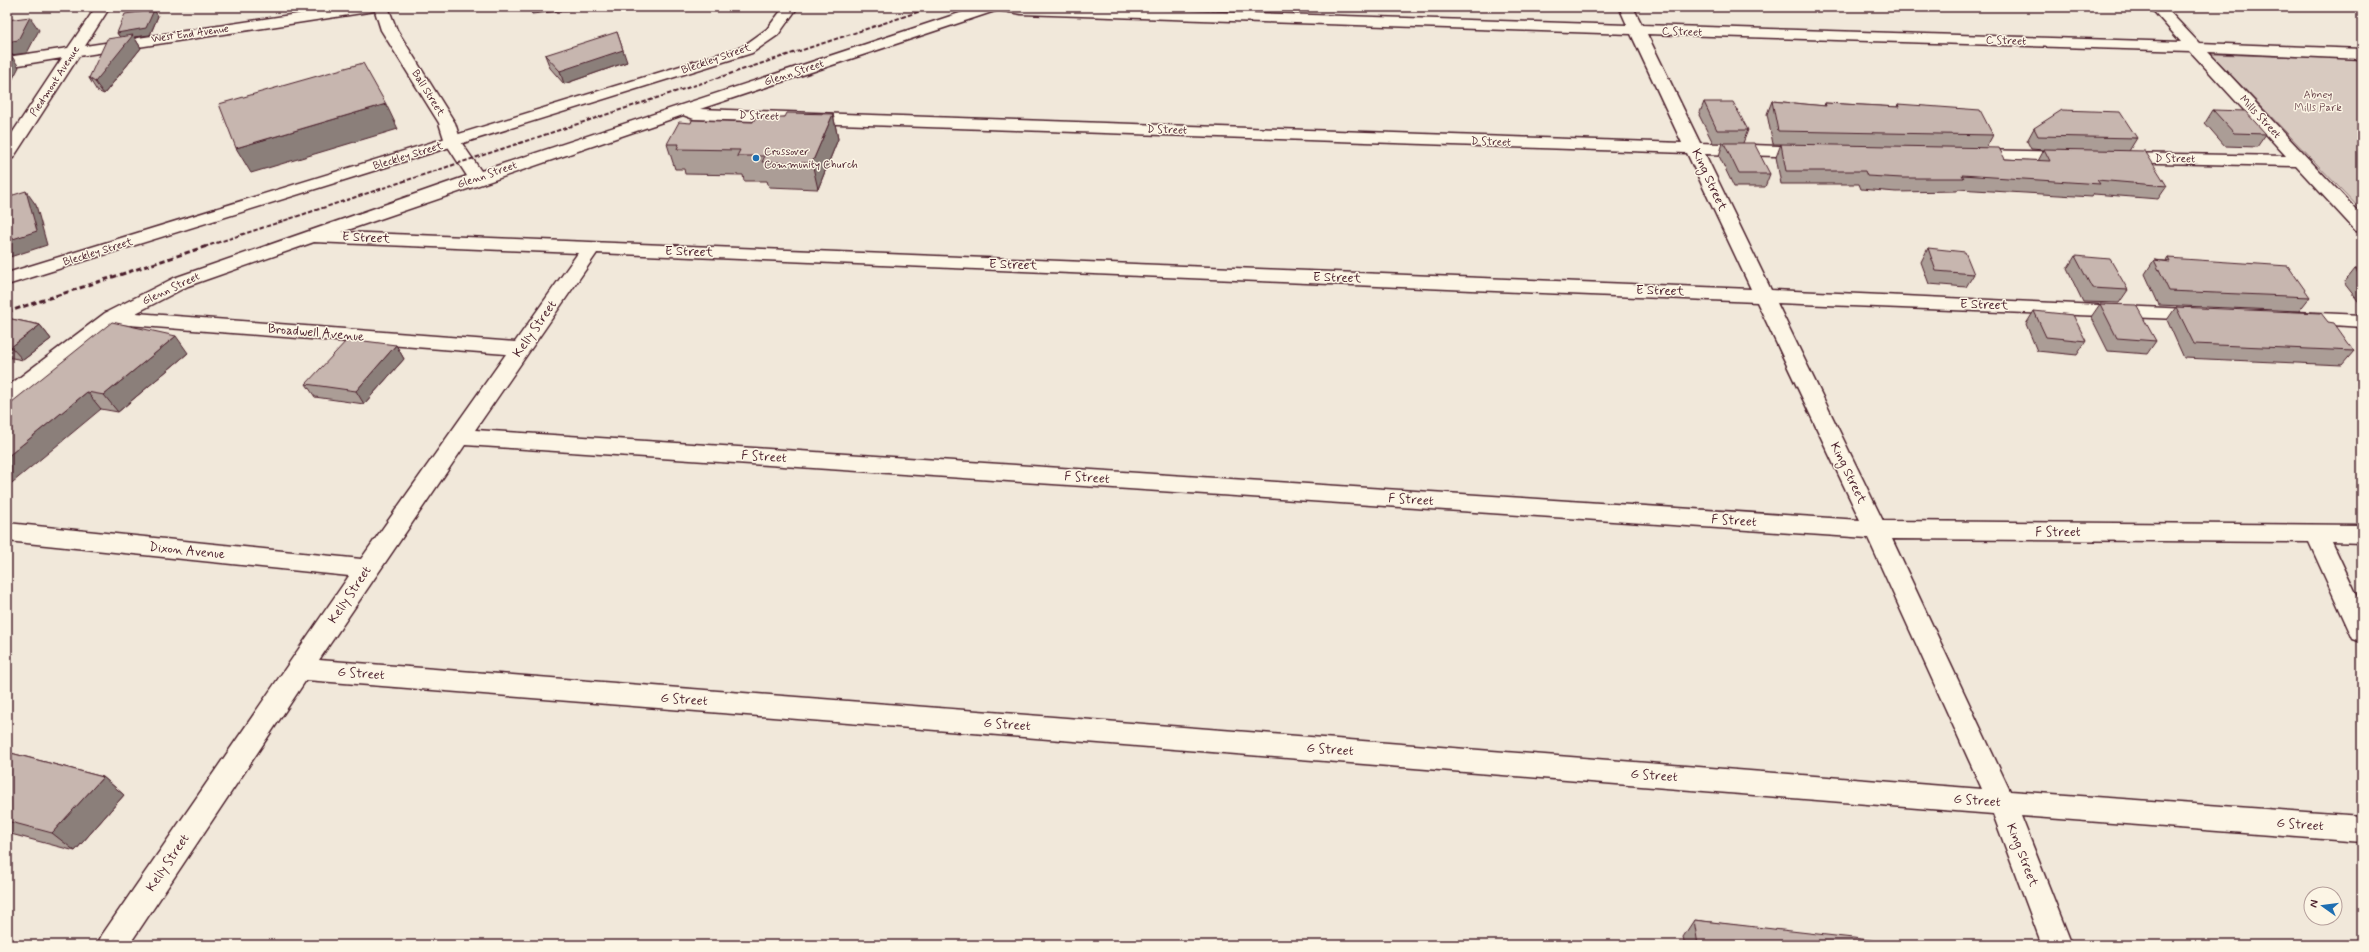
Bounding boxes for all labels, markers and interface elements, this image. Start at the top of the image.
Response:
street label: West End Avenue [150,22,230,46]
street label: C Street [1662,24,1702,40]
street label: C Street [1986,33,2026,49]
street label: Bleckley Street [679,40,753,77]
street label: Piedmont Avenue [27,42,83,119]
street label: Glenn Street [762,57,826,89]
street label: Ball Street [408,67,448,119]
park label: Abney Mills Park [2294,88,2342,115]
street label: Mills Street [2236,92,2284,142]
street label: D Street [739,108,779,124]
street label: D Street [1147,122,1187,138]
street label: D Street [1471,134,1511,150]
street label: Bleckley Street [371,139,445,173]
place label: Crossover Community Church [764,145,858,172]
street label: King Street [1686,146,1731,214]
street label: D Street [2155,152,2195,166]
marker: Crossover Community Church [751,153,761,163]
street label: Glenn Street [455,158,519,192]
street label: E Street [341,228,391,248]
street label: Bleckley Street [61,235,135,269]
street label: E Street [665,243,714,261]
street label: E Street [989,256,1038,274]
street label: E Street [1313,269,1362,287]
street label: Glenn Street [140,270,202,308]
street label: E Street [1636,282,1685,300]
street label: E Street [1960,296,2009,314]
street label: Kelly Street [509,297,561,361]
street label: Broadwell Avenue [267,320,365,346]
street label: King Street [1825,439,1870,507]
street label: F Street [741,447,787,467]
street label: F Street [1064,468,1110,488]
street label: F Street [1388,490,1434,510]
street label: F Street [1711,511,1757,531]
street label: F Street [2035,524,2081,541]
street label: Dixon Avenue [148,539,226,563]
street label: Kelly Street [325,563,376,627]
street label: G Street [337,664,385,684]
street label: G Street [660,690,708,710]
street label: G Street [983,715,1031,735]
street label: G Street [1306,740,1354,760]
street label: G Street [1630,766,1678,786]
street label: G Street [1953,791,2001,811]
street label: G Street [2276,815,2324,835]
street label: King Street [2001,821,2042,890]
street label: Kelly Street [143,831,194,895]
north arrow [2303,886,2343,926]
text: N [2307,899,2322,909]

